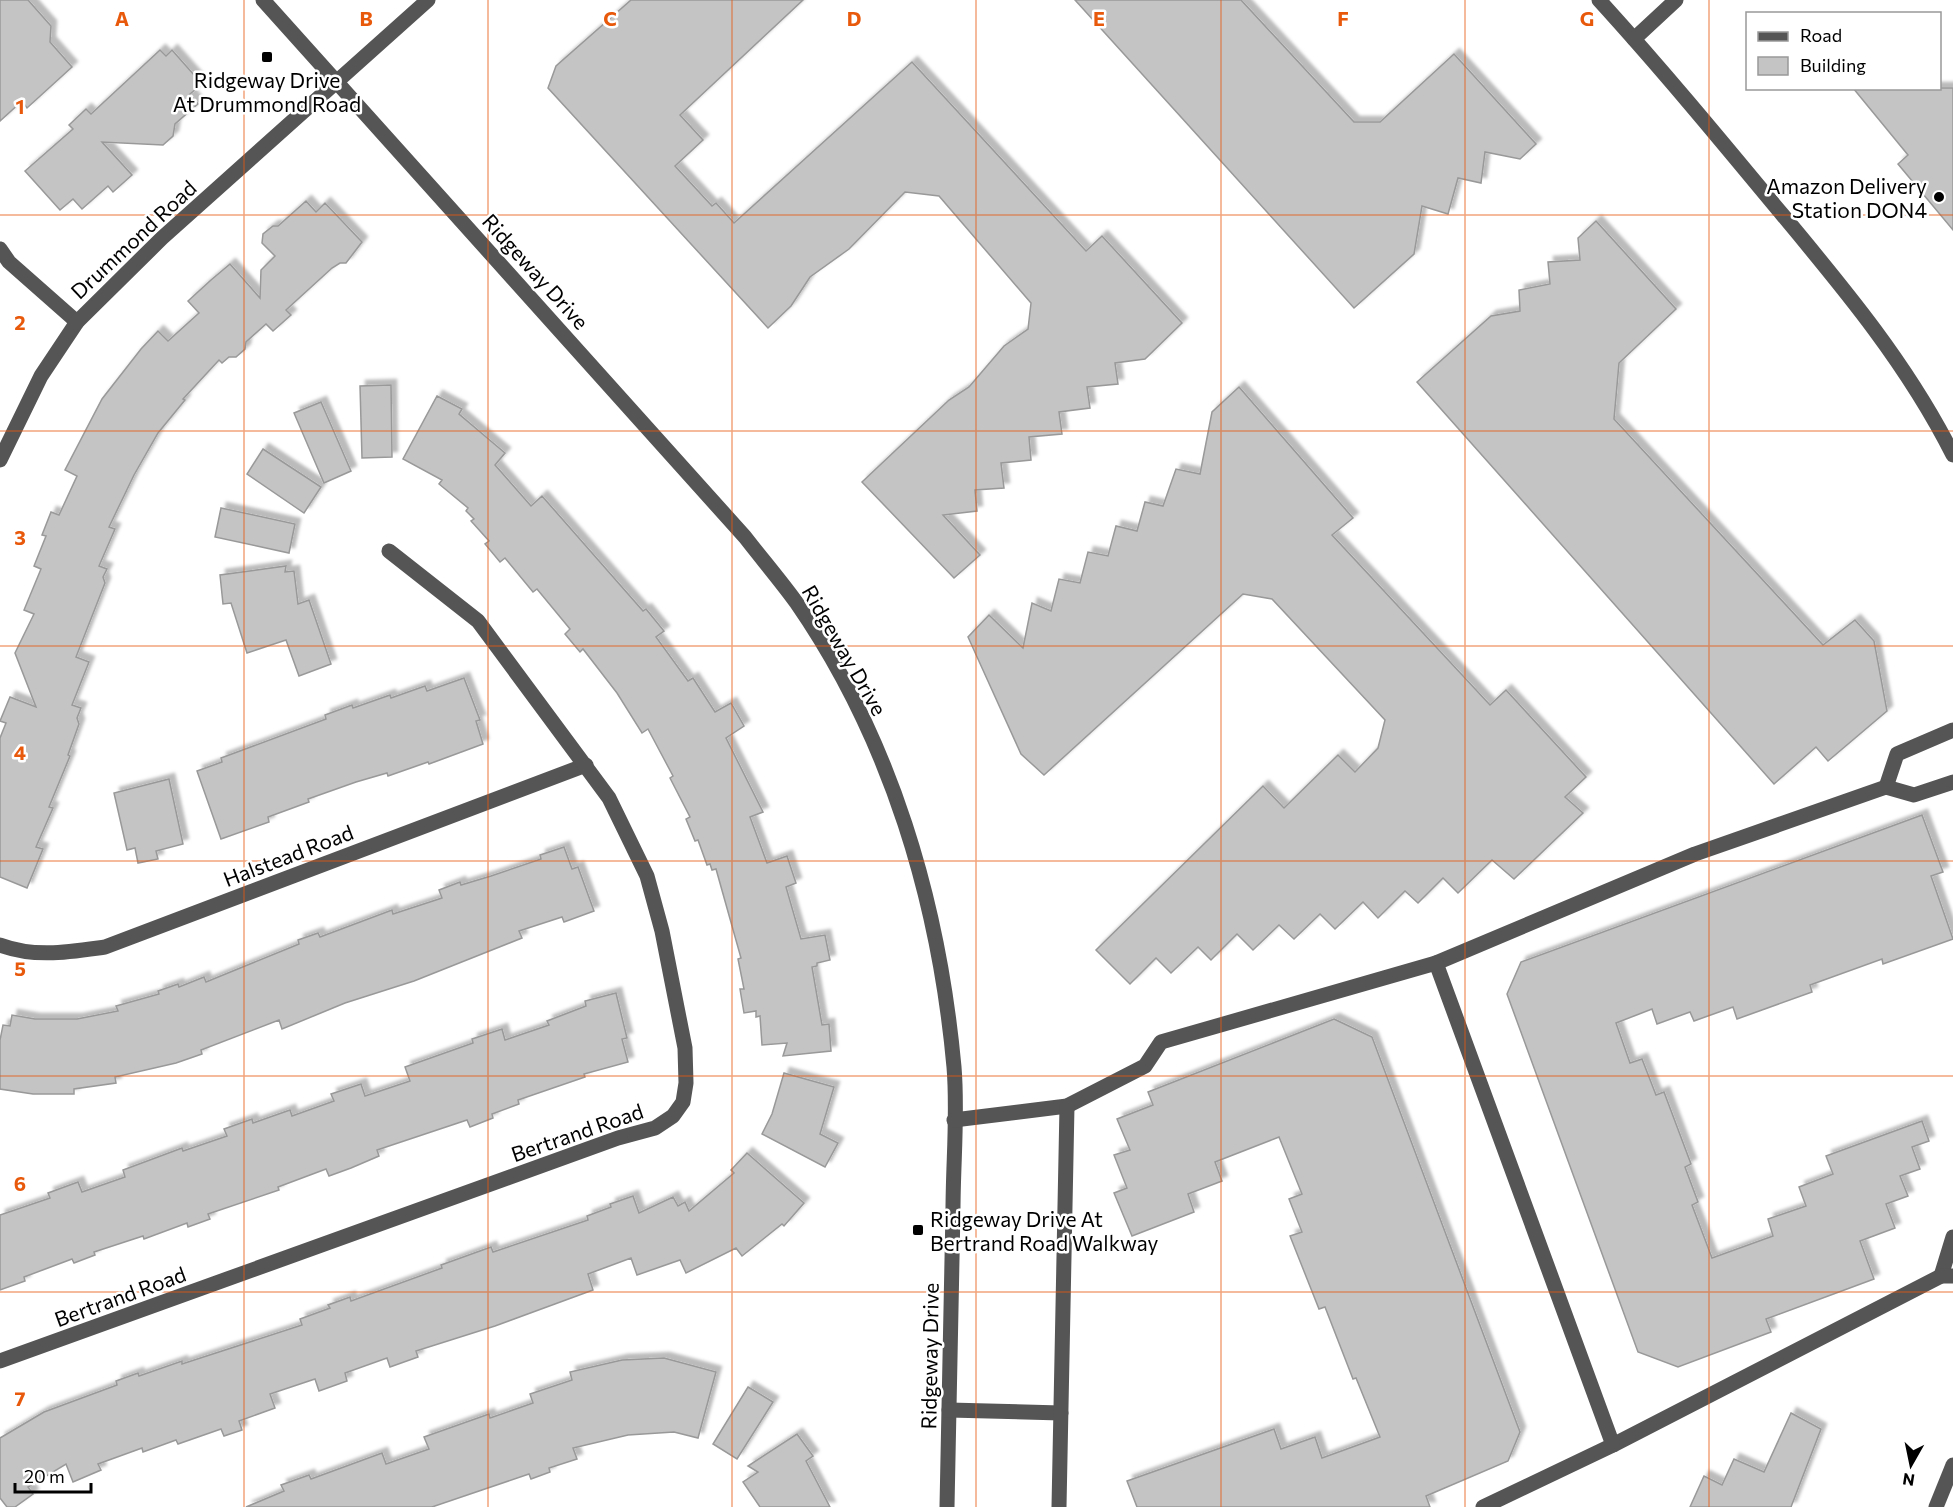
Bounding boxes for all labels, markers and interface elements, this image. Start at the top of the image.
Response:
text: A [115,6,129,30]
text: B [359,6,373,30]
text: C [603,6,617,30]
text: D [847,6,861,30]
text: E [1093,6,1105,30]
text: F [1337,6,1349,30]
text: G [1580,6,1594,30]
legend [1746,12,1941,90]
text: Road [1800,24,1842,46]
marker: Ridgeway Drive At Drummond Road [260,50,274,64]
text: Building [1800,54,1866,76]
place label: Ridgeway Drive At Drummond Road [173,67,361,116]
text: 1 [15,94,25,118]
place label: Amazon Delivery Station DON4 [1766,173,1927,222]
street label: Drummond Road [65,175,201,303]
marker: Amazon Delivery Station DON4 [1932,190,1946,204]
street label: Ridgeway Drive [478,208,594,334]
text: 2 [14,310,26,334]
text: 3 [14,525,26,549]
street label: Ridgeway Drive [798,580,892,720]
text: 4 [14,740,26,764]
street label: Halstead Road [219,819,357,891]
text: 5 [14,956,26,980]
street label: Bertrand Road [508,1098,646,1166]
text: 6 [14,1171,26,1195]
place label: Ridgeway Drive At Bertrand Road Walkway [930,1206,1158,1255]
marker: Ridgeway Drive At Bertrand Road Walkway [911,1223,925,1237]
street label: Bertrand Road [51,1261,189,1331]
street label: Ridgeway Drive [915,1283,943,1429]
text: 7 [15,1386,26,1410]
north arrow [1881,1435,1941,1495]
scale bar [15,1456,92,1494]
text: 20 m [24,1465,65,1487]
text: N [1901,1470,1916,1491]

